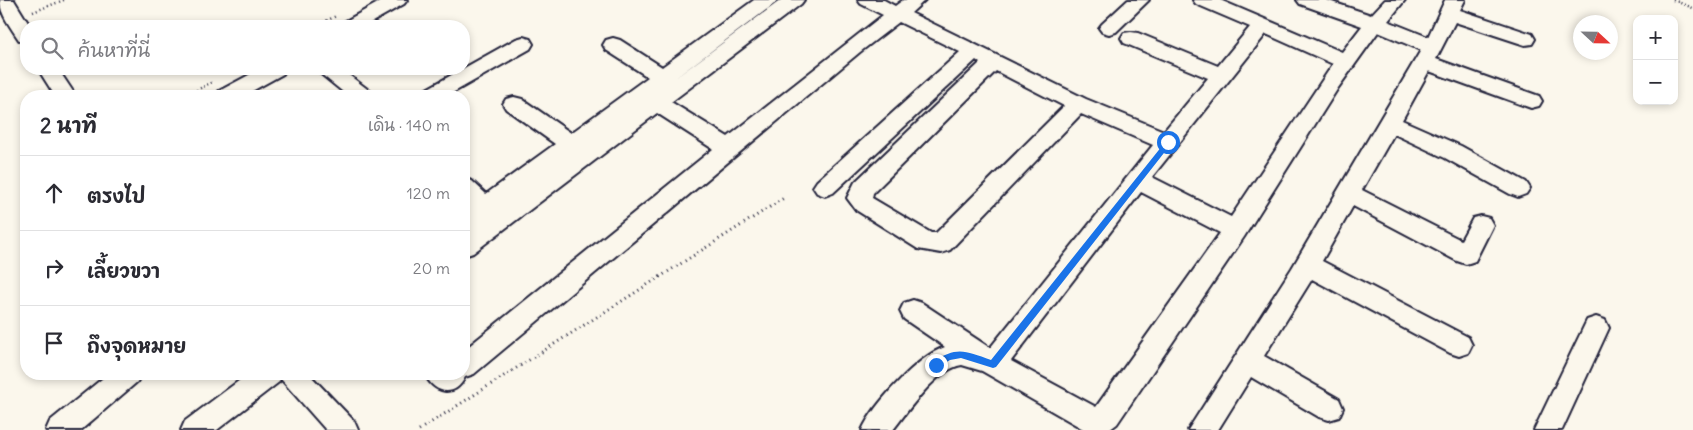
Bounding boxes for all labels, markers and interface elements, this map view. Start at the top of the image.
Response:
north arrow [1573,15,1618,60]
map controls [1633,15,1678,105]
button: + [1633,15,1678,60]
search box [20,20,470,75]
icon: search [38,34,66,62]
text: ค้นหาที่นี่ [78,38,150,62]
button: − [1633,60,1678,105]
text: 2 นาที [40,112,97,139]
text: เดิน · 140 m [368,115,450,135]
route start [1157,131,1180,154]
icon: ahead [40,179,68,207]
text: 120 m [407,183,450,203]
text: ตรงไป [87,184,145,208]
icon: right [40,254,68,282]
text: 20 m [413,258,450,278]
text: เลี้ยวขวา [87,259,160,283]
icon: arrive [40,329,68,357]
text: ถึงจุดหมาย [87,334,186,358]
route end [925,354,948,377]

